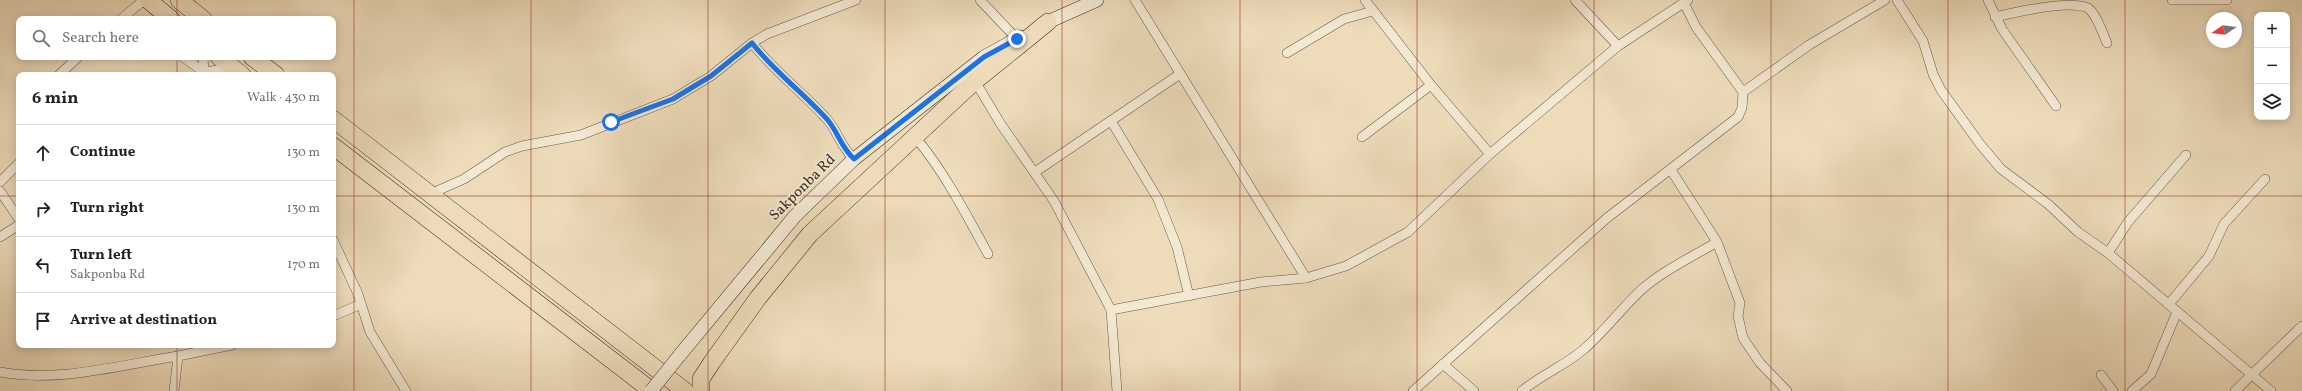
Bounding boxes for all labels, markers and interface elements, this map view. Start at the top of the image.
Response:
north arrow [2206,12,2242,48]
map controls [2254,12,2290,120]
button: + [2254,12,2290,48]
search box [16,16,336,60]
icon: search [30,27,52,49]
text: Search here [62,28,139,49]
route end [1008,30,1026,48]
button: − [2254,48,2290,84]
button: layers [2254,84,2290,120]
text: 6 min [32,87,78,110]
text: Walk · 430 m [247,89,320,107]
route start [602,113,620,131]
icon: ahead [32,142,54,164]
text: Continue [70,142,135,163]
text: 130 m [287,144,320,162]
street label: Sakponba Rd [765,150,841,226]
icon: right [32,198,54,220]
text: Turn right [70,198,144,219]
text: 130 m [287,200,320,218]
text: Turn left [70,245,132,266]
icon: left [32,254,54,276]
text: 170 m [287,256,320,274]
text: Sakponba Rd [70,266,145,284]
icon: arrive [32,310,54,332]
text: Arrive at destination [70,310,217,331]

